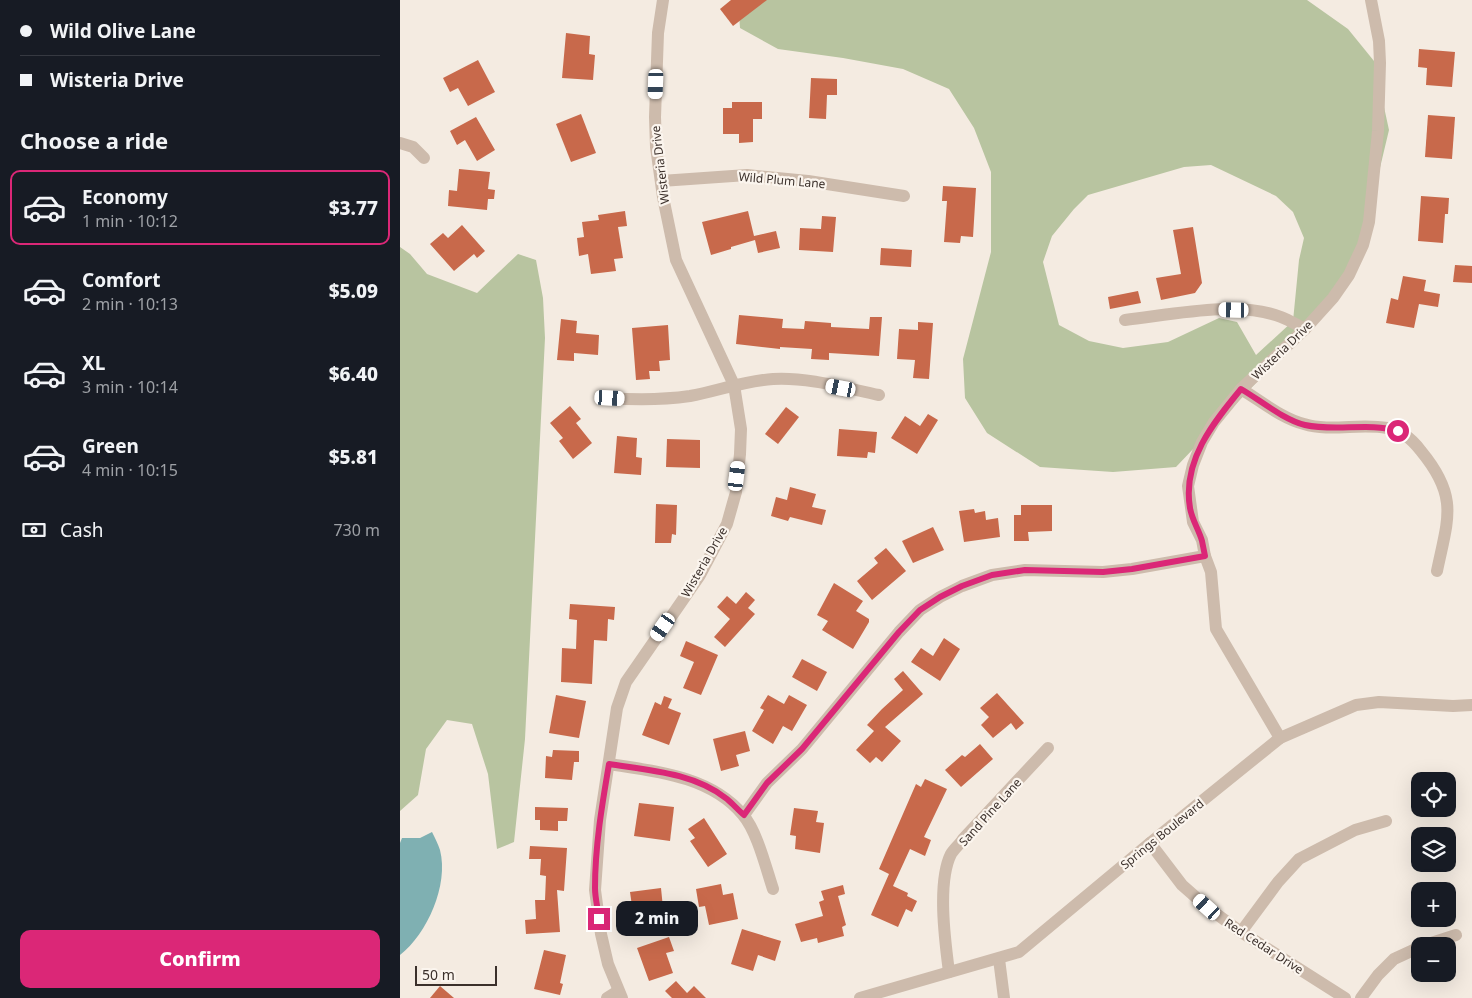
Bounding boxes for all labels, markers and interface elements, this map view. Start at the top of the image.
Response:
text: Wild Olive Lane [50,18,196,44]
text: Wisteria Drive [50,67,184,93]
car [647,69,664,99]
text: Choose a ride [20,125,168,155]
street label: Wisteria Drive [647,125,673,205]
street label: Wild Plum Lane [738,168,826,192]
text: Economy [82,184,168,210]
icon: car [22,185,67,230]
text: $3.77 [329,195,378,221]
text: 1 min · 10:12 [82,210,178,232]
text: Comfort [82,267,161,293]
icon: car [22,268,67,313]
text: $5.09 [329,278,378,304]
text: 2 min · 10:13 [82,293,178,315]
car [1218,302,1249,318]
street label: Wisteria Drive [1248,316,1316,383]
text: XL [82,350,105,376]
icon: car [22,351,67,396]
text: $6.40 [329,361,378,387]
text: 3 min · 10:14 [82,376,178,398]
car [824,378,857,398]
car [594,390,625,406]
route start [1387,420,1409,442]
text: Green [82,433,139,459]
icon: car [22,434,67,479]
text: $5.81 [329,444,378,470]
text: 4 min · 10:15 [82,459,178,481]
car [727,460,746,492]
icon: cash [20,516,48,544]
text: Cash [60,517,104,543]
text: 730 m [333,519,380,541]
street label: Wisteria Drive [677,523,731,600]
car [648,610,677,644]
map controls [1411,772,1456,982]
button: locate [1411,772,1456,817]
street label: Sand Pine Lane [955,774,1025,850]
street label: Springs Boulevard [1117,795,1207,873]
button: layers [1411,827,1456,872]
button: + [1411,882,1456,927]
car [1190,891,1223,923]
callout: 2 min [616,902,699,936]
text: 2 min [635,907,679,929]
route end [588,908,610,930]
street label: Red Cedar Drive [1221,914,1307,978]
button: Confirm [20,930,380,988]
button: − [1411,937,1456,982]
scale bar [415,963,498,986]
text: 50 m [422,965,455,984]

